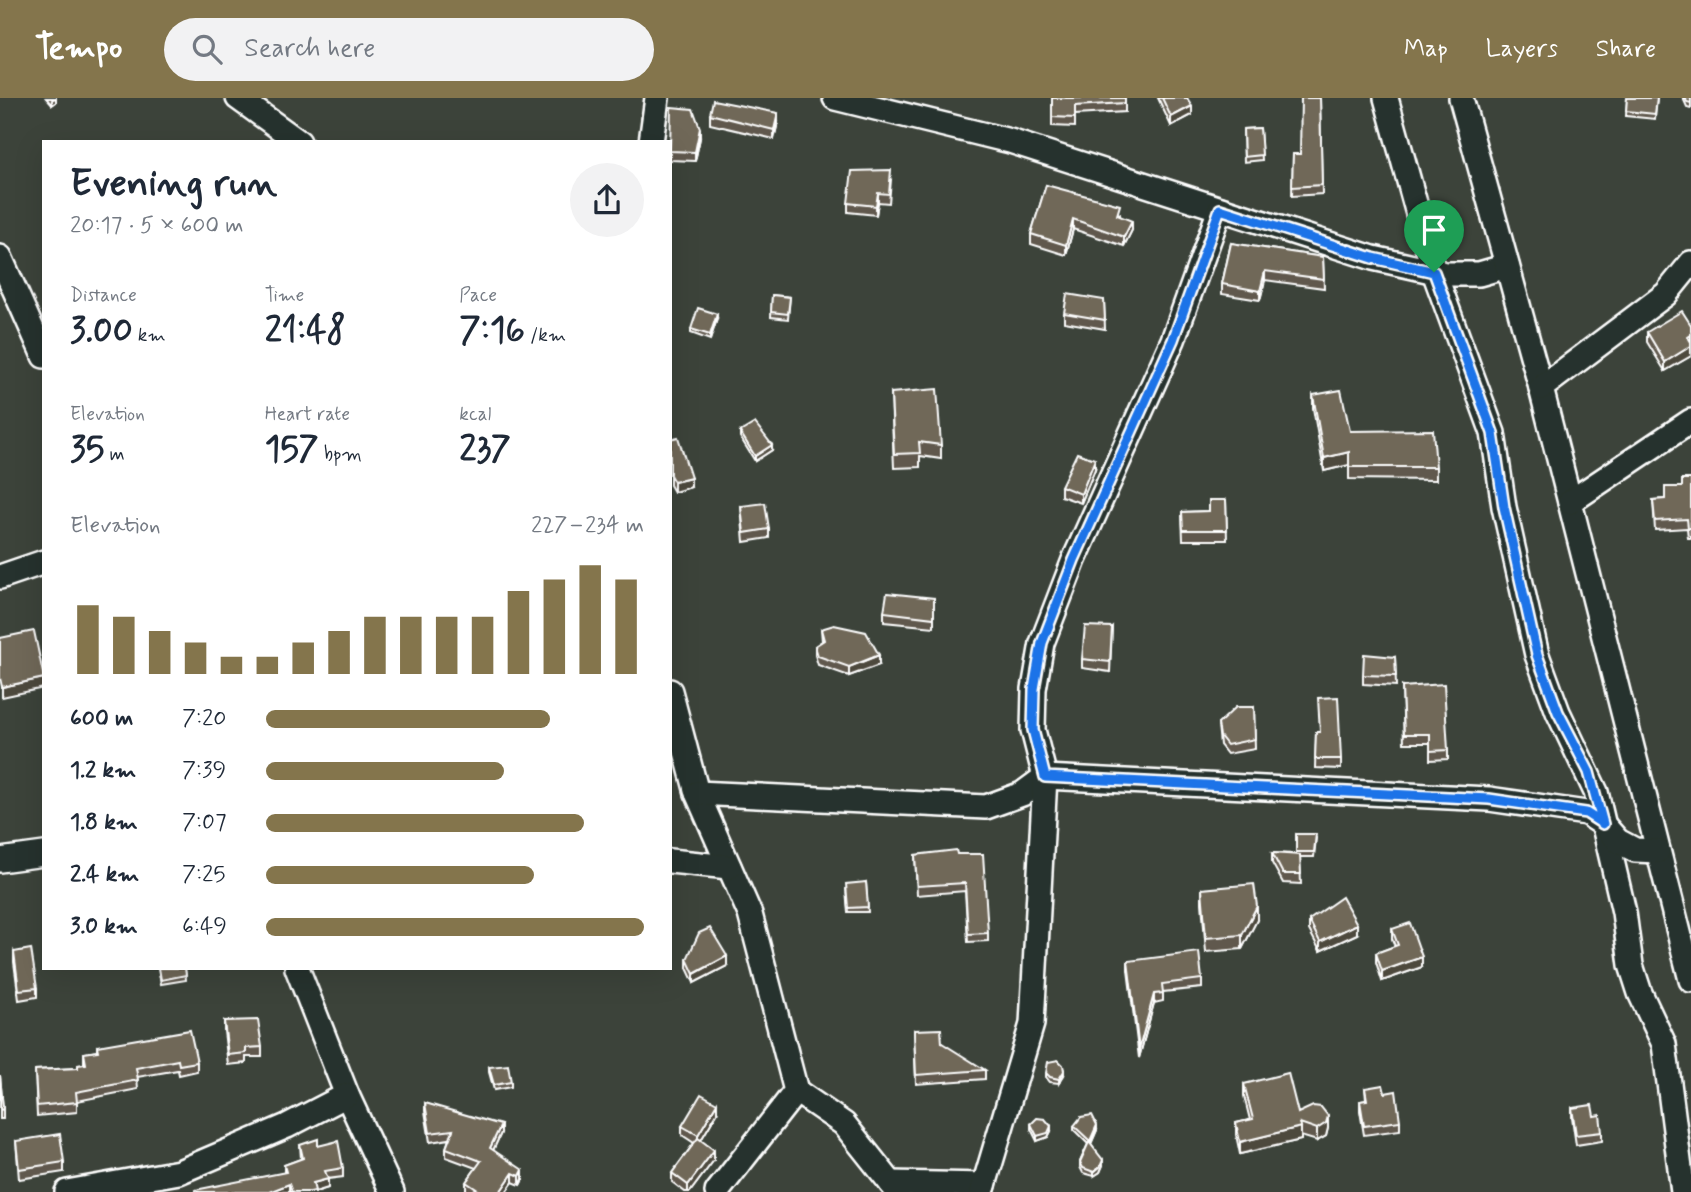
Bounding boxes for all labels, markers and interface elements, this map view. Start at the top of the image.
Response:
search box [164,18,654,81]
text: Tempo [35,27,122,71]
icon: search [188,30,226,68]
text: Search here [244,32,375,66]
text: Map [1404,34,1448,65]
text: Layers [1486,34,1558,65]
text: Share [1596,34,1656,65]
text: Evening run [70,160,277,209]
button: share [570,163,644,237]
pin [1404,200,1464,272]
text: 20:17 · 5 × 600 m [70,211,244,241]
icon: arrive [1415,211,1453,249]
text: Distance [70,283,137,308]
text: Time [265,283,304,308]
text: Pace [459,283,497,308]
text: 3.00 [70,308,133,354]
text: 21:48 [265,308,346,354]
text: 7:16 [459,308,525,354]
text: km [133,323,166,348]
text: /km [525,323,566,348]
text: Elevation [70,402,145,427]
text: Heart rate [265,402,350,427]
text: kcal [459,402,491,427]
text: 35 [70,427,104,473]
text: 157 [265,427,319,473]
text: 237 [459,427,511,473]
text: m [104,442,125,467]
text: bpm [319,442,362,467]
text: Elevation [70,511,161,541]
text: 227–234 m [531,511,644,541]
text: 600 m [70,704,133,734]
text: 7:20 [182,704,227,734]
text: 1.2 km [70,756,136,786]
text: 7:39 [182,756,226,786]
text: 1.8 km [70,808,138,838]
text: 7:07 [182,808,227,838]
text: 2.4 km [70,860,139,890]
text: 7:25 [182,860,226,890]
text: 3.0 km [70,912,138,942]
text: 6:49 [182,912,227,942]

